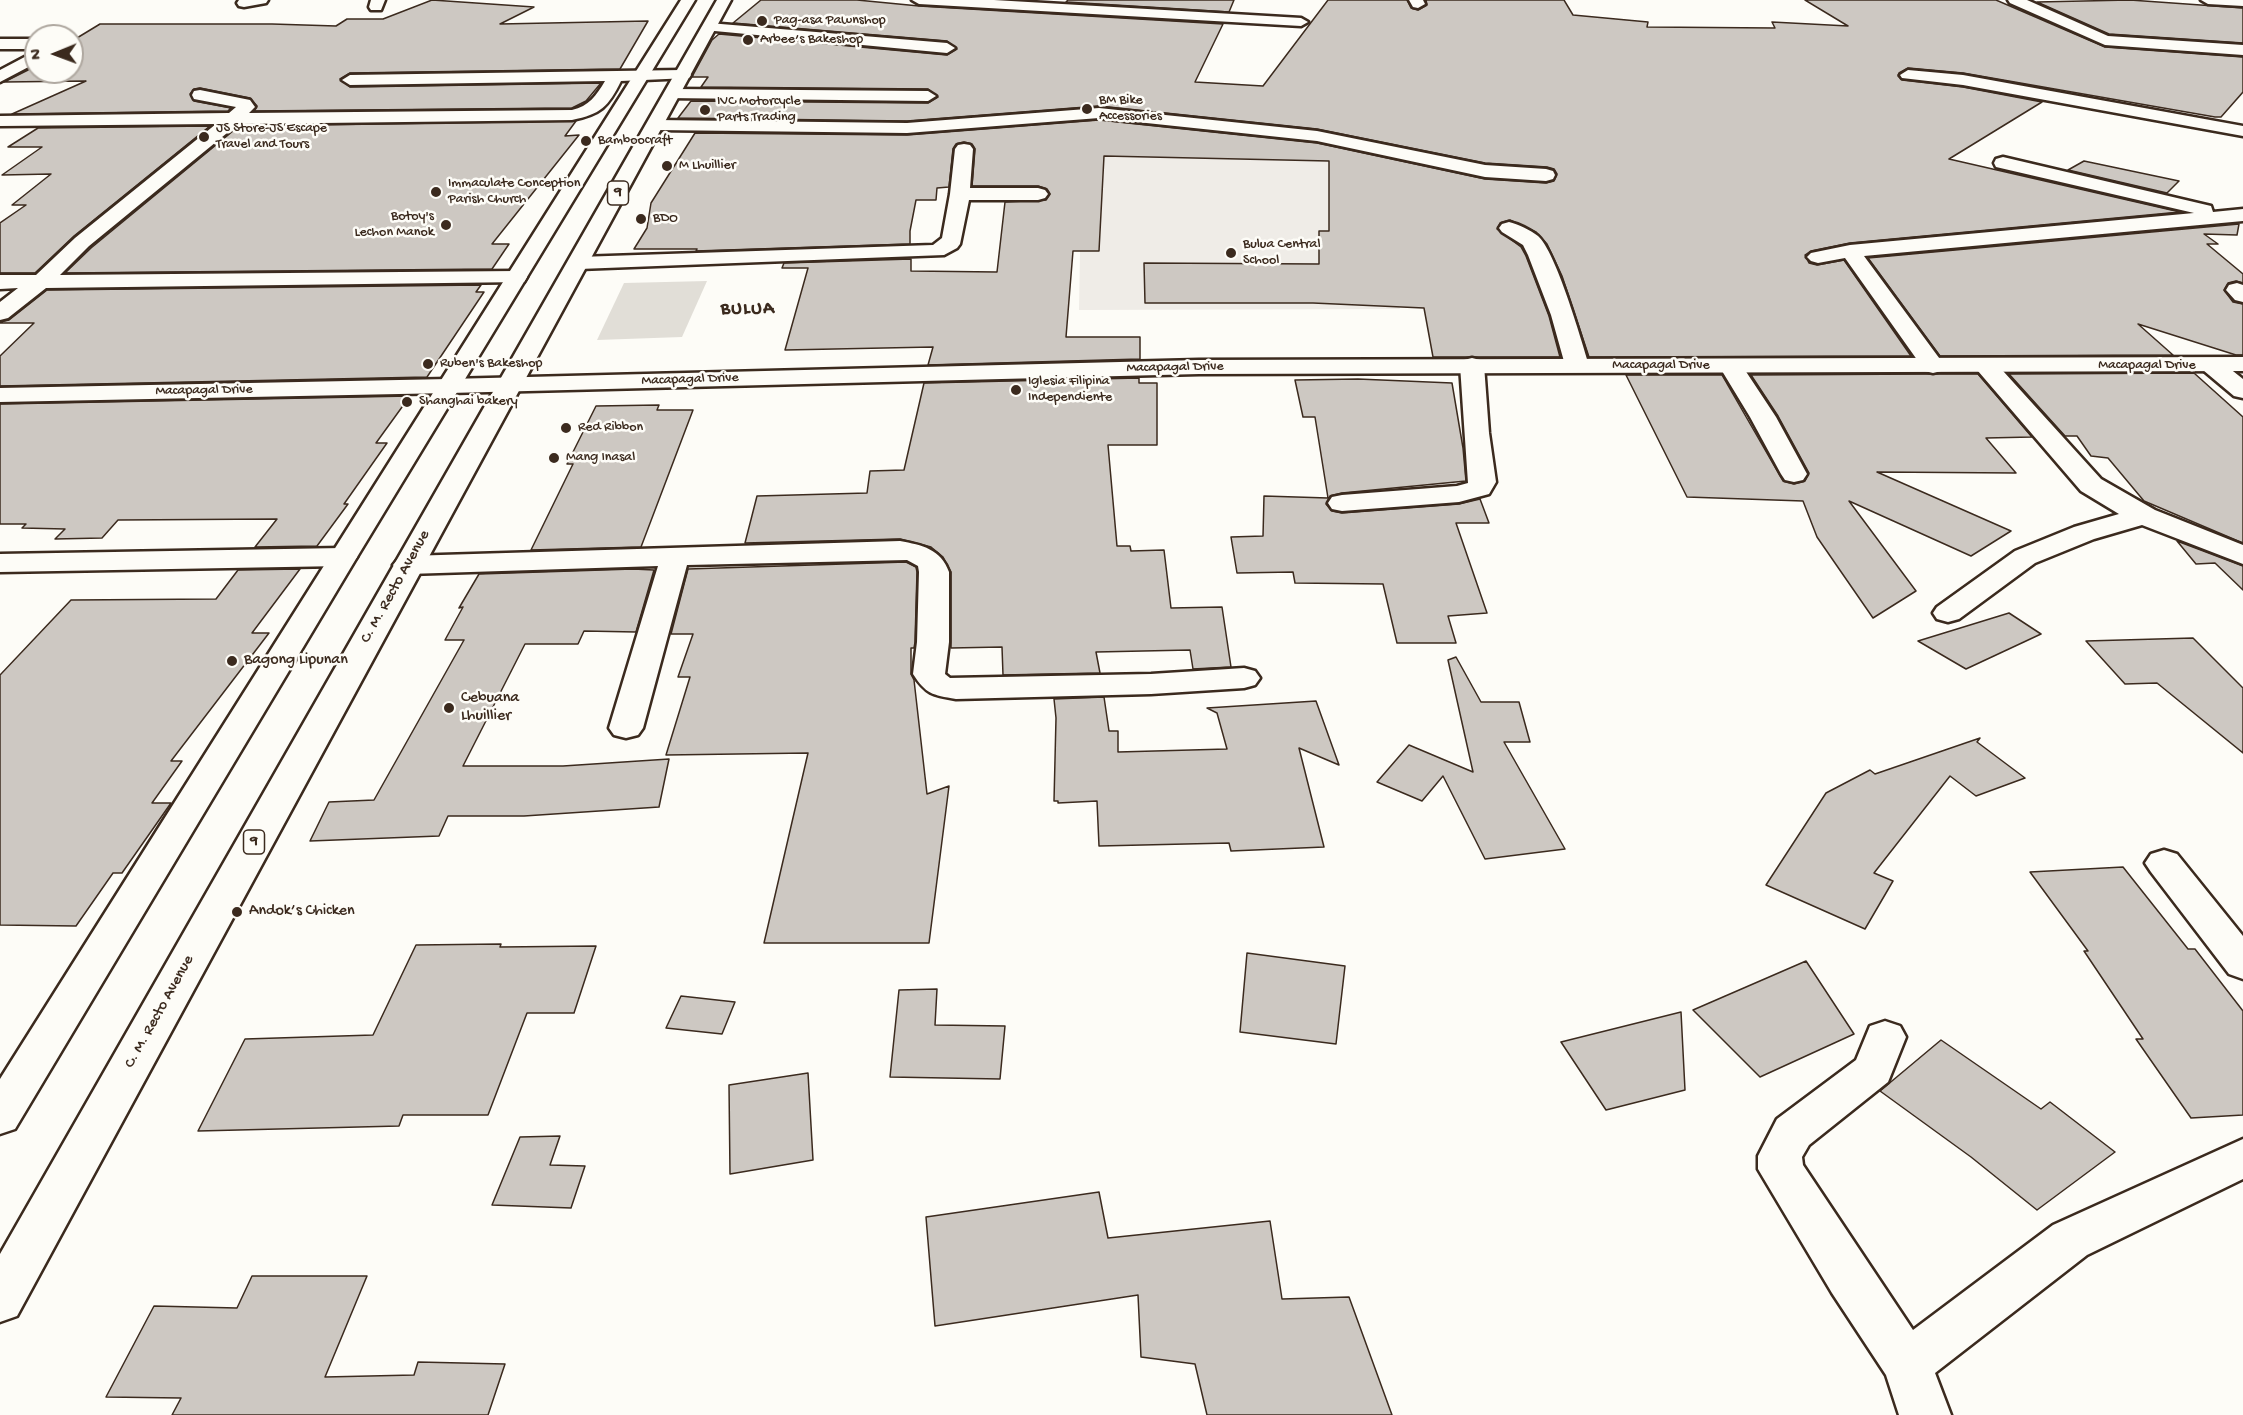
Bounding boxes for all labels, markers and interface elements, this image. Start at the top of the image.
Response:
place label: Pag-asa Pawnshop [774,13,886,29]
marker: Pag-asa Pawnshop [755,14,769,28]
north arrow [24,24,84,84]
place label: Arbee’s Bakeshop [760,32,863,48]
marker: Arbee’s Bakeshop [741,33,755,47]
text: N [28,49,47,60]
place label: BM Bike Accessories [1099,93,1162,125]
place label: IVC Motorcycle Parts Trading [717,94,801,126]
marker: BM Bike Accessories [1080,102,1094,116]
marker: IVC Motorcycle Parts Trading [698,103,712,117]
place label: JS Store-JS Escape Travel and Tours [216,121,327,154]
marker: JS Store-JS Escape Travel and Tours [197,130,211,144]
place label: Bamboocraft [598,133,672,149]
marker: Bamboocraft [579,134,593,148]
place label: M Lhuillier [679,158,736,174]
marker: M Lhuillier [660,159,674,173]
place label: Immaculate Conception Parish Church [448,176,581,208]
road number: 9 [608,181,628,205]
marker: Immaculate Conception Parish Church [429,185,443,199]
place label: Botoy's Lechon Manok [354,209,434,242]
place label: BDO [653,211,678,227]
marker: BDO [634,212,648,226]
marker: Botoy's Lechon Manok [439,218,453,232]
place label: Bulua Central School [1243,237,1320,270]
marker: Bulua Central School [1224,246,1238,260]
district label: BULUA [721,299,775,321]
place label: Ruben's Bakeshop [440,356,542,372]
marker: Ruben's Bakeshop [421,357,435,371]
street label: Macapagal Drive [1612,358,1710,374]
street label: Macapagal Drive [2098,358,2196,374]
street label: Macapagal Drive [1126,359,1224,377]
street label: Macapagal Drive [641,370,739,390]
place label: Iglesia Filipina Independiente [1028,374,1112,406]
street label: Macapagal Drive [155,382,253,400]
marker: Iglesia Filipina Independiente [1009,383,1023,397]
place label: Shanghai bakery [419,394,518,410]
marker: Shanghai bakery [400,395,414,409]
place label: Red Ribbon [578,420,643,436]
marker: Red Ribbon [559,421,573,435]
place label: Mang Inasal [566,450,635,466]
marker: Mang Inasal [547,451,561,465]
street label: C. M. Recto Avenue [357,527,435,647]
place label: Bagong Lipunan [244,651,348,671]
marker: Bagong Lipunan [225,654,239,668]
place label: Cebuana Lhuillier [461,689,519,727]
marker: Cebuana Lhuillier [442,701,456,715]
road number: 9 [244,830,264,854]
place label: Andok’s Chicken [249,902,355,922]
marker: Andok’s Chicken [230,905,244,919]
street label: C. M. Recto Avenue [121,952,199,1072]

